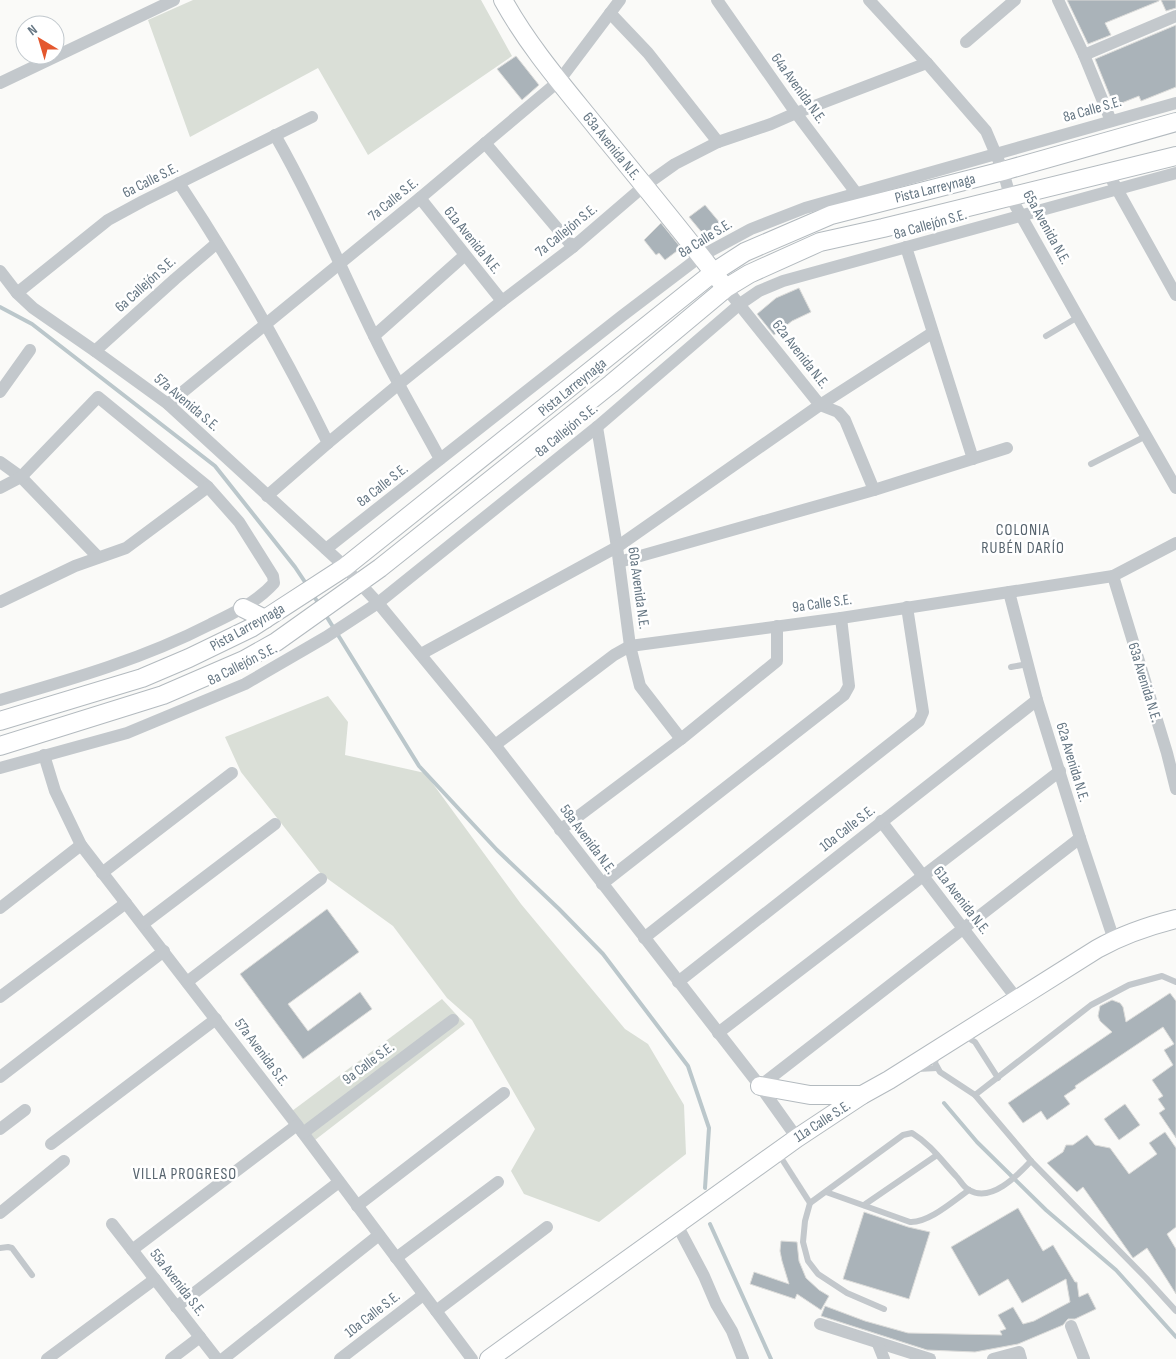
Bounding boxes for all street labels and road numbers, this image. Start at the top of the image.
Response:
street label: 64a Avenida N.E. [767,49,831,127]
street label: 8a Calle S.E. [1061,92,1124,127]
street label: 63a Avenida N.E. [578,108,645,184]
street label: 6a Calle S.E. [119,158,181,202]
street label: Pista Larreynaga [893,169,978,208]
street label: 7a Calle S.E. [364,173,422,225]
street label: 65a Avenida N.E. [1018,187,1075,268]
street label: 7a Callejón S.E. [531,200,601,261]
street label: 61a Avenida N.E. [440,203,506,278]
street label: 8a Callejón S.E. [891,205,969,244]
street label: 8a Calle S.E. [675,214,736,262]
street label: 6a Callejón S.E. [111,252,180,317]
street label: 62a Avenida N.E. [768,316,833,393]
street label: Pista Larreynaga [534,354,610,421]
street label: 57a Avenida S.E. [150,369,223,435]
street label: 8a Callejón S.E. [531,399,602,461]
street label: 8a Calle S.E. [353,459,412,511]
street label: 60a Avenida N.E. [623,546,654,630]
street label: 9a Calle S.E. [791,590,853,617]
street label: Pista Larreynaga [207,599,288,656]
street label: 8a Callejón S.E. [204,639,280,690]
street label: 63a Avenida N.E. [1123,640,1166,724]
street label: 62a Avenida N.E. [1051,720,1094,804]
street label: 58a Avenida N.E. [555,801,620,878]
street label: 10a Calle S.E. [816,801,879,856]
street label: 61a Avenida N.E. [929,862,994,938]
street label: 57a Avenida S.E. [230,1015,293,1090]
street label: 9a Calle S.E. [339,1038,398,1089]
street label: 11a Calle S.E. [790,1096,854,1147]
street label: 55a Avenida S.E. [145,1245,210,1320]
street label: 10a Calle S.E. [341,1287,404,1342]

